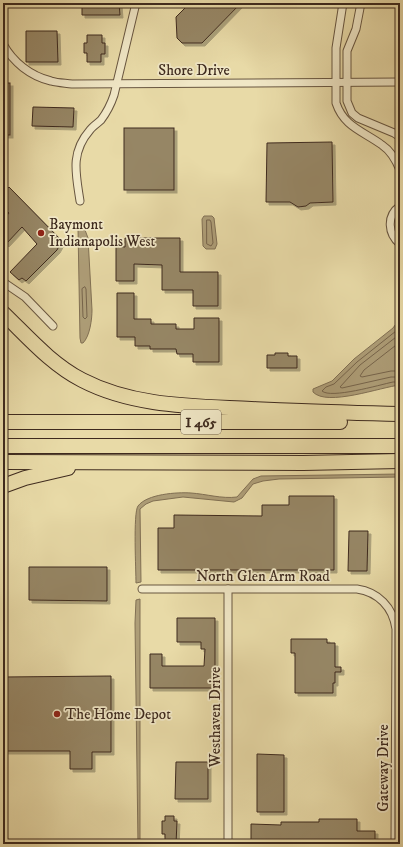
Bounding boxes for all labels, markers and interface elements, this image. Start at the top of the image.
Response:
street label: Shore Drive [158,61,230,80]
place label: Baymont Indianapolis West [49,215,156,251]
marker: Baymont Indianapolis West [36,228,46,238]
road number: I 465 [181,410,221,434]
street label: North Glen Arm Road [196,567,330,586]
street label: Westhaven Drive [206,667,225,768]
place label: The Home Depot [65,705,171,724]
marker: The Home Depot [52,709,62,719]
street label: Gateway Drive [374,724,393,812]

